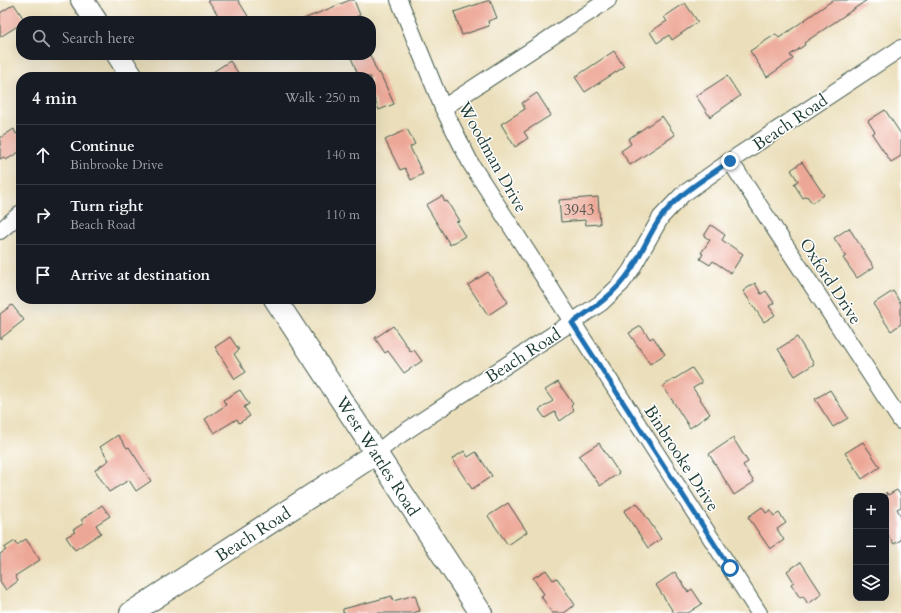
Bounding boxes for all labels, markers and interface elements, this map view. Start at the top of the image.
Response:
search box [16,16,376,60]
icon: search [30,27,52,49]
text: Search here [62,28,135,48]
text: 4 min [32,87,77,110]
text: Walk · 250 m [285,89,360,107]
street label: Beach Road [748,89,832,156]
street label: Woodman Drive [452,97,533,217]
text: Continue [70,136,135,156]
icon: ahead [32,144,54,166]
text: 140 m [326,146,360,164]
route end [721,152,739,170]
text: Binbrooke Drive [70,156,163,174]
text: Turn right [70,196,143,216]
house number: 3943 [564,200,594,220]
icon: right [32,204,54,226]
text: 110 m [326,206,360,224]
text: Beach Road [70,216,135,234]
street label: Oxford Drive [794,234,867,329]
icon: arrive [32,264,54,286]
text: Arrive at destination [70,265,210,285]
street label: Beach Road [481,322,565,388]
street label: West Wattles Road [330,391,425,521]
street label: Binbrooke Drive [639,401,725,516]
map controls [853,493,889,601]
button: + [853,493,889,529]
street label: Beach Road [211,501,295,567]
button: − [853,529,889,565]
route start [721,559,739,577]
button: layers [853,565,889,601]

